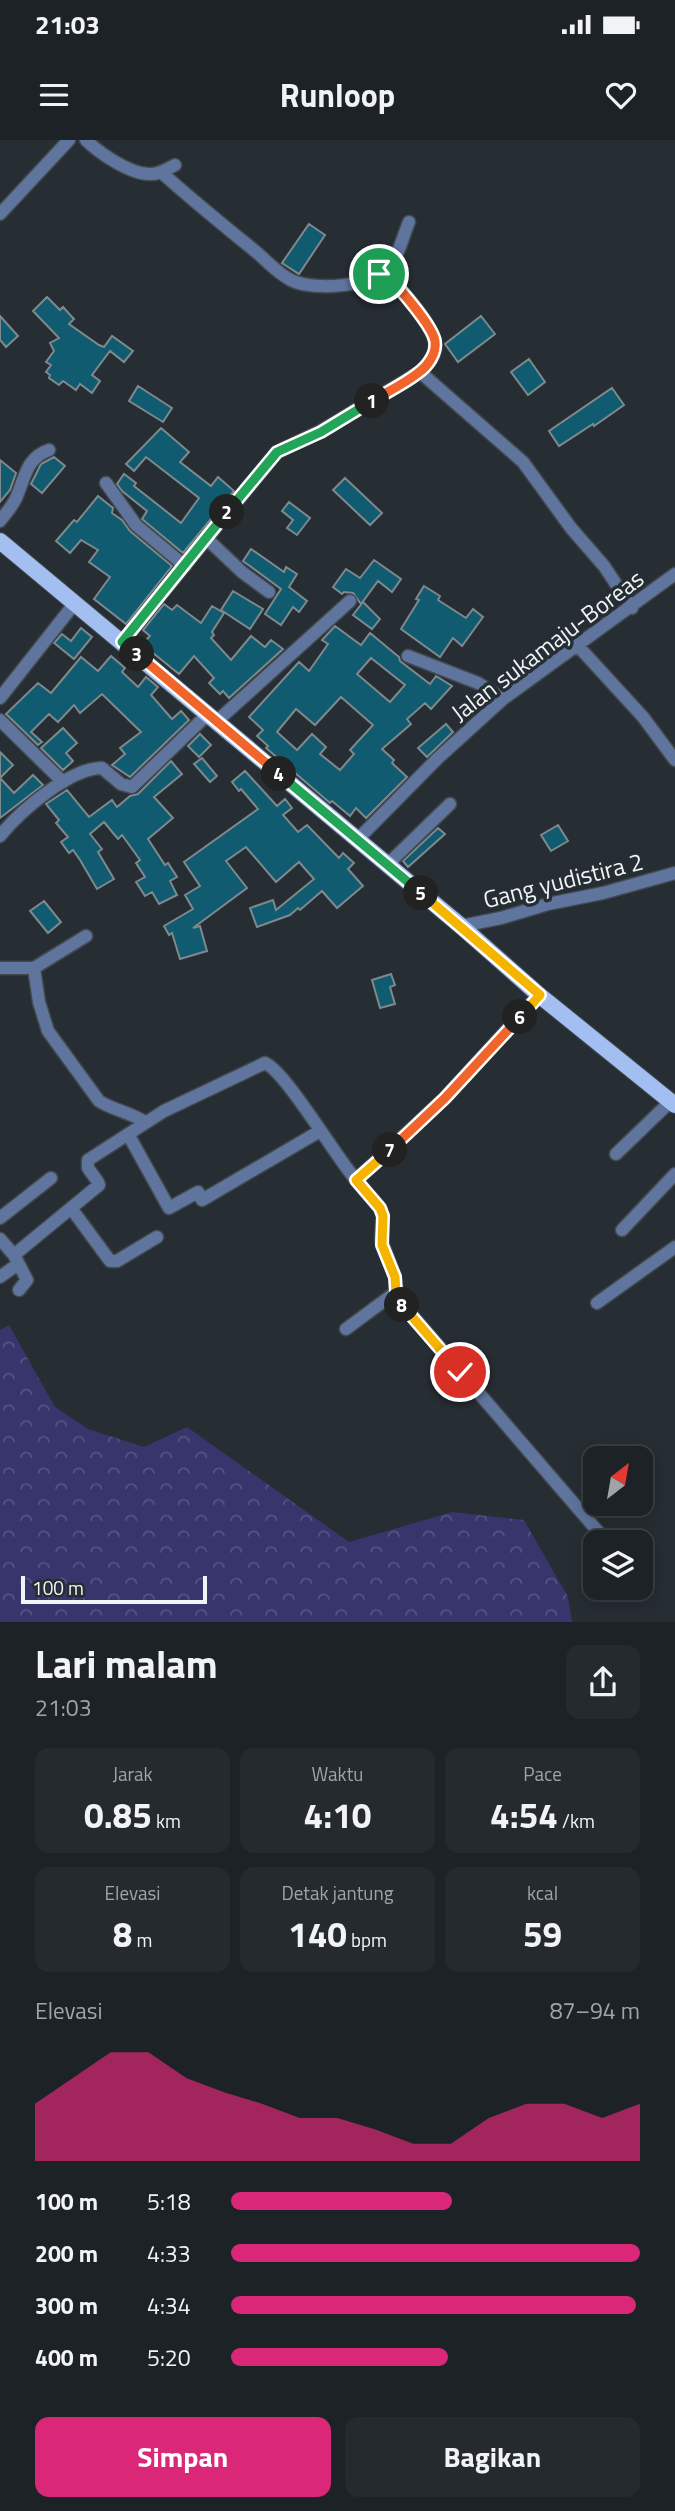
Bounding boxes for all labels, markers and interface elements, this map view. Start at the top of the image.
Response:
text: 21:03 [35,5,100,44]
text: Runloop [280,71,395,119]
icon: menu [35,76,73,114]
icon: heart [602,76,640,114]
pin [349,244,409,304]
icon: arrive [360,255,398,293]
pin: 1 [354,384,390,418]
text: 1 [366,386,377,415]
pin: 2 [210,494,244,530]
text: 2 [221,497,232,526]
street label: Jalan sukamaju-Boreas [443,560,651,730]
pin: 3 [120,636,154,672]
text: 3 [131,639,142,668]
pin: 4 [262,756,296,792]
text: 4 [273,759,284,788]
street label: Gang yudistira 2 [479,843,647,917]
pin: 5 [404,876,438,910]
text: 5 [415,878,426,907]
pin: 6 [503,1000,538,1034]
text: 6 [514,1002,525,1031]
pin: 7 [372,1132,408,1168]
text: 7 [384,1135,395,1164]
pin: 8 [384,1288,420,1322]
text: 8 [396,1290,407,1319]
pin [430,1342,490,1402]
icon: check [441,1353,479,1391]
north arrow [583,1446,653,1516]
map controls [583,1446,653,1600]
button: layers [583,1530,653,1600]
scale bar [21,1573,206,1605]
text: 100 m [32,1573,84,1602]
text: Lari malam [35,1635,218,1693]
button: share [566,1645,640,1719]
text: 21:03 [35,1690,92,1725]
text: Jarak [112,1759,153,1788]
text: Waktu [312,1759,363,1788]
text: Pace [523,1759,562,1788]
text: 0.85 [84,1788,152,1842]
text: 4:10 [304,1788,371,1842]
text: 4:54 [490,1788,558,1842]
text: km [152,1806,181,1835]
text: /km [558,1806,595,1835]
text: Elevasi [105,1878,160,1907]
text: Detak jantung [282,1878,393,1907]
text: kcal [527,1878,558,1907]
text: 8 [113,1907,132,1961]
text: 140 [288,1907,347,1961]
text: 59 [523,1907,562,1961]
text: m [132,1925,152,1954]
text: bpm [347,1925,387,1954]
text: Elevasi [35,1993,103,2028]
text: 87–94 m [550,1993,640,2028]
text: 100 m [35,2184,98,2219]
text: 5:18 [147,2184,191,2219]
text: 200 m [35,2236,98,2271]
text: 4:33 [147,2236,191,2271]
text: 300 m [35,2288,98,2323]
text: 4:34 [147,2288,191,2323]
text: 400 m [35,2340,98,2375]
text: 5:20 [147,2340,191,2375]
button: Simpan [35,2417,331,2497]
button: Bagikan [345,2417,640,2497]

